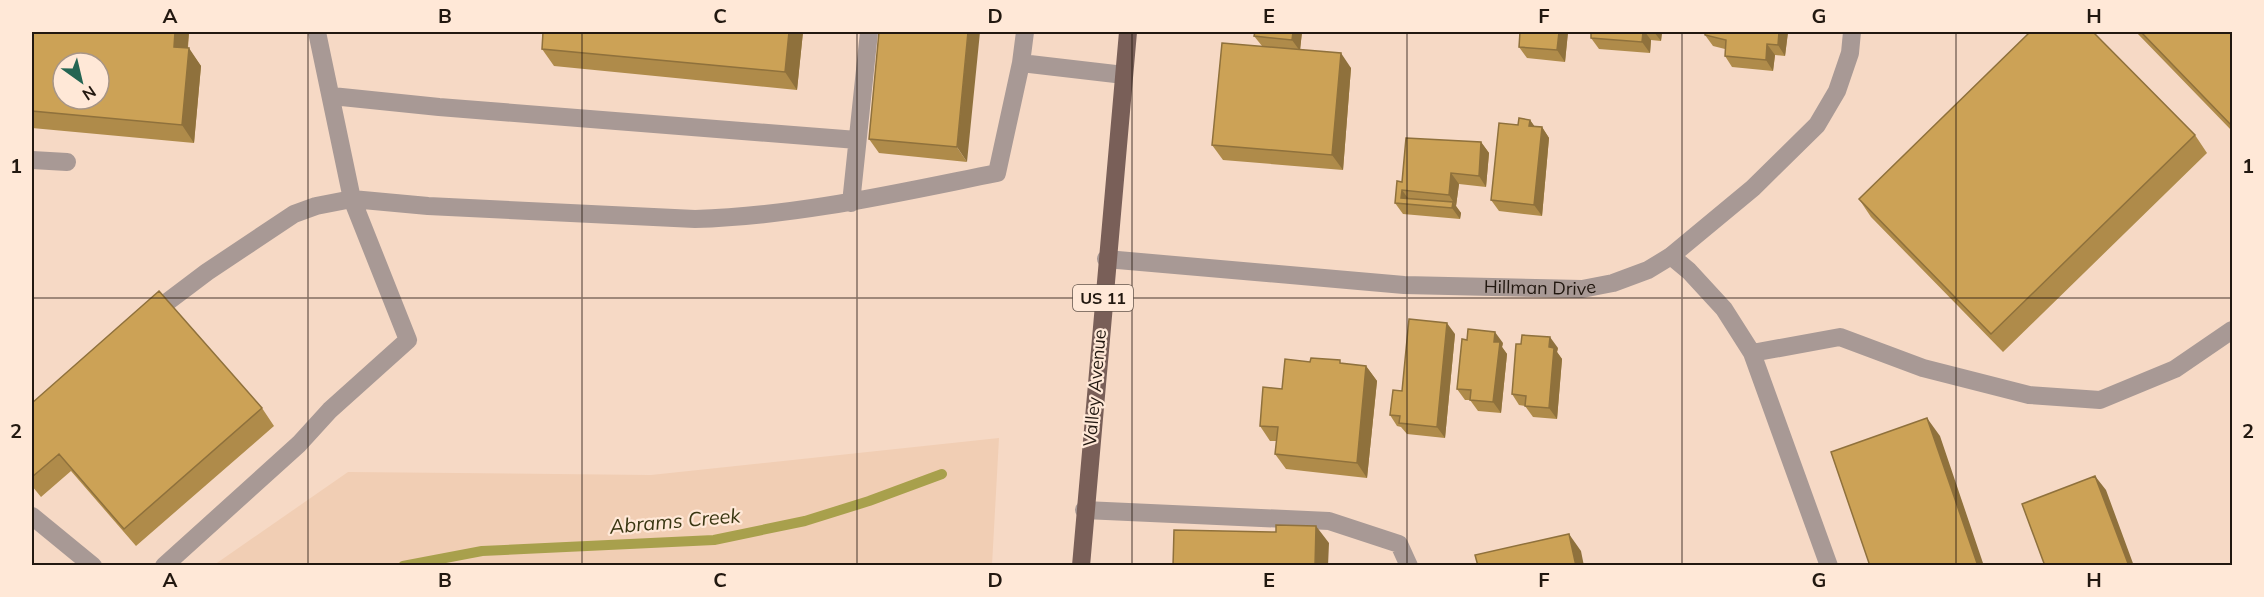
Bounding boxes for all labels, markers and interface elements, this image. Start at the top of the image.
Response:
text: A [163,3,178,28]
text: B [438,3,452,28]
text: C [713,3,727,28]
text: D [987,3,1003,28]
text: E [1263,3,1275,28]
text: F [1538,3,1550,28]
text: G [1812,3,1826,28]
text: H [2086,3,2102,28]
north arrow [51,51,111,111]
text: N [79,82,100,105]
text: 1 [10,153,22,178]
text: 1 [2242,153,2254,178]
street label: Hillman Drive [1484,275,1598,300]
road number: US 11 [1073,285,1133,311]
street label: Valley Avenue [1078,328,1111,448]
text: 2 [10,418,22,443]
text: 2 [2242,418,2254,443]
water label: Abrams Creek [607,502,742,539]
text: A [163,567,178,592]
text: B [438,567,452,592]
text: C [713,567,727,592]
text: D [987,567,1003,592]
text: E [1263,567,1275,592]
text: F [1538,567,1550,592]
text: G [1812,567,1826,592]
text: H [2086,567,2102,592]

